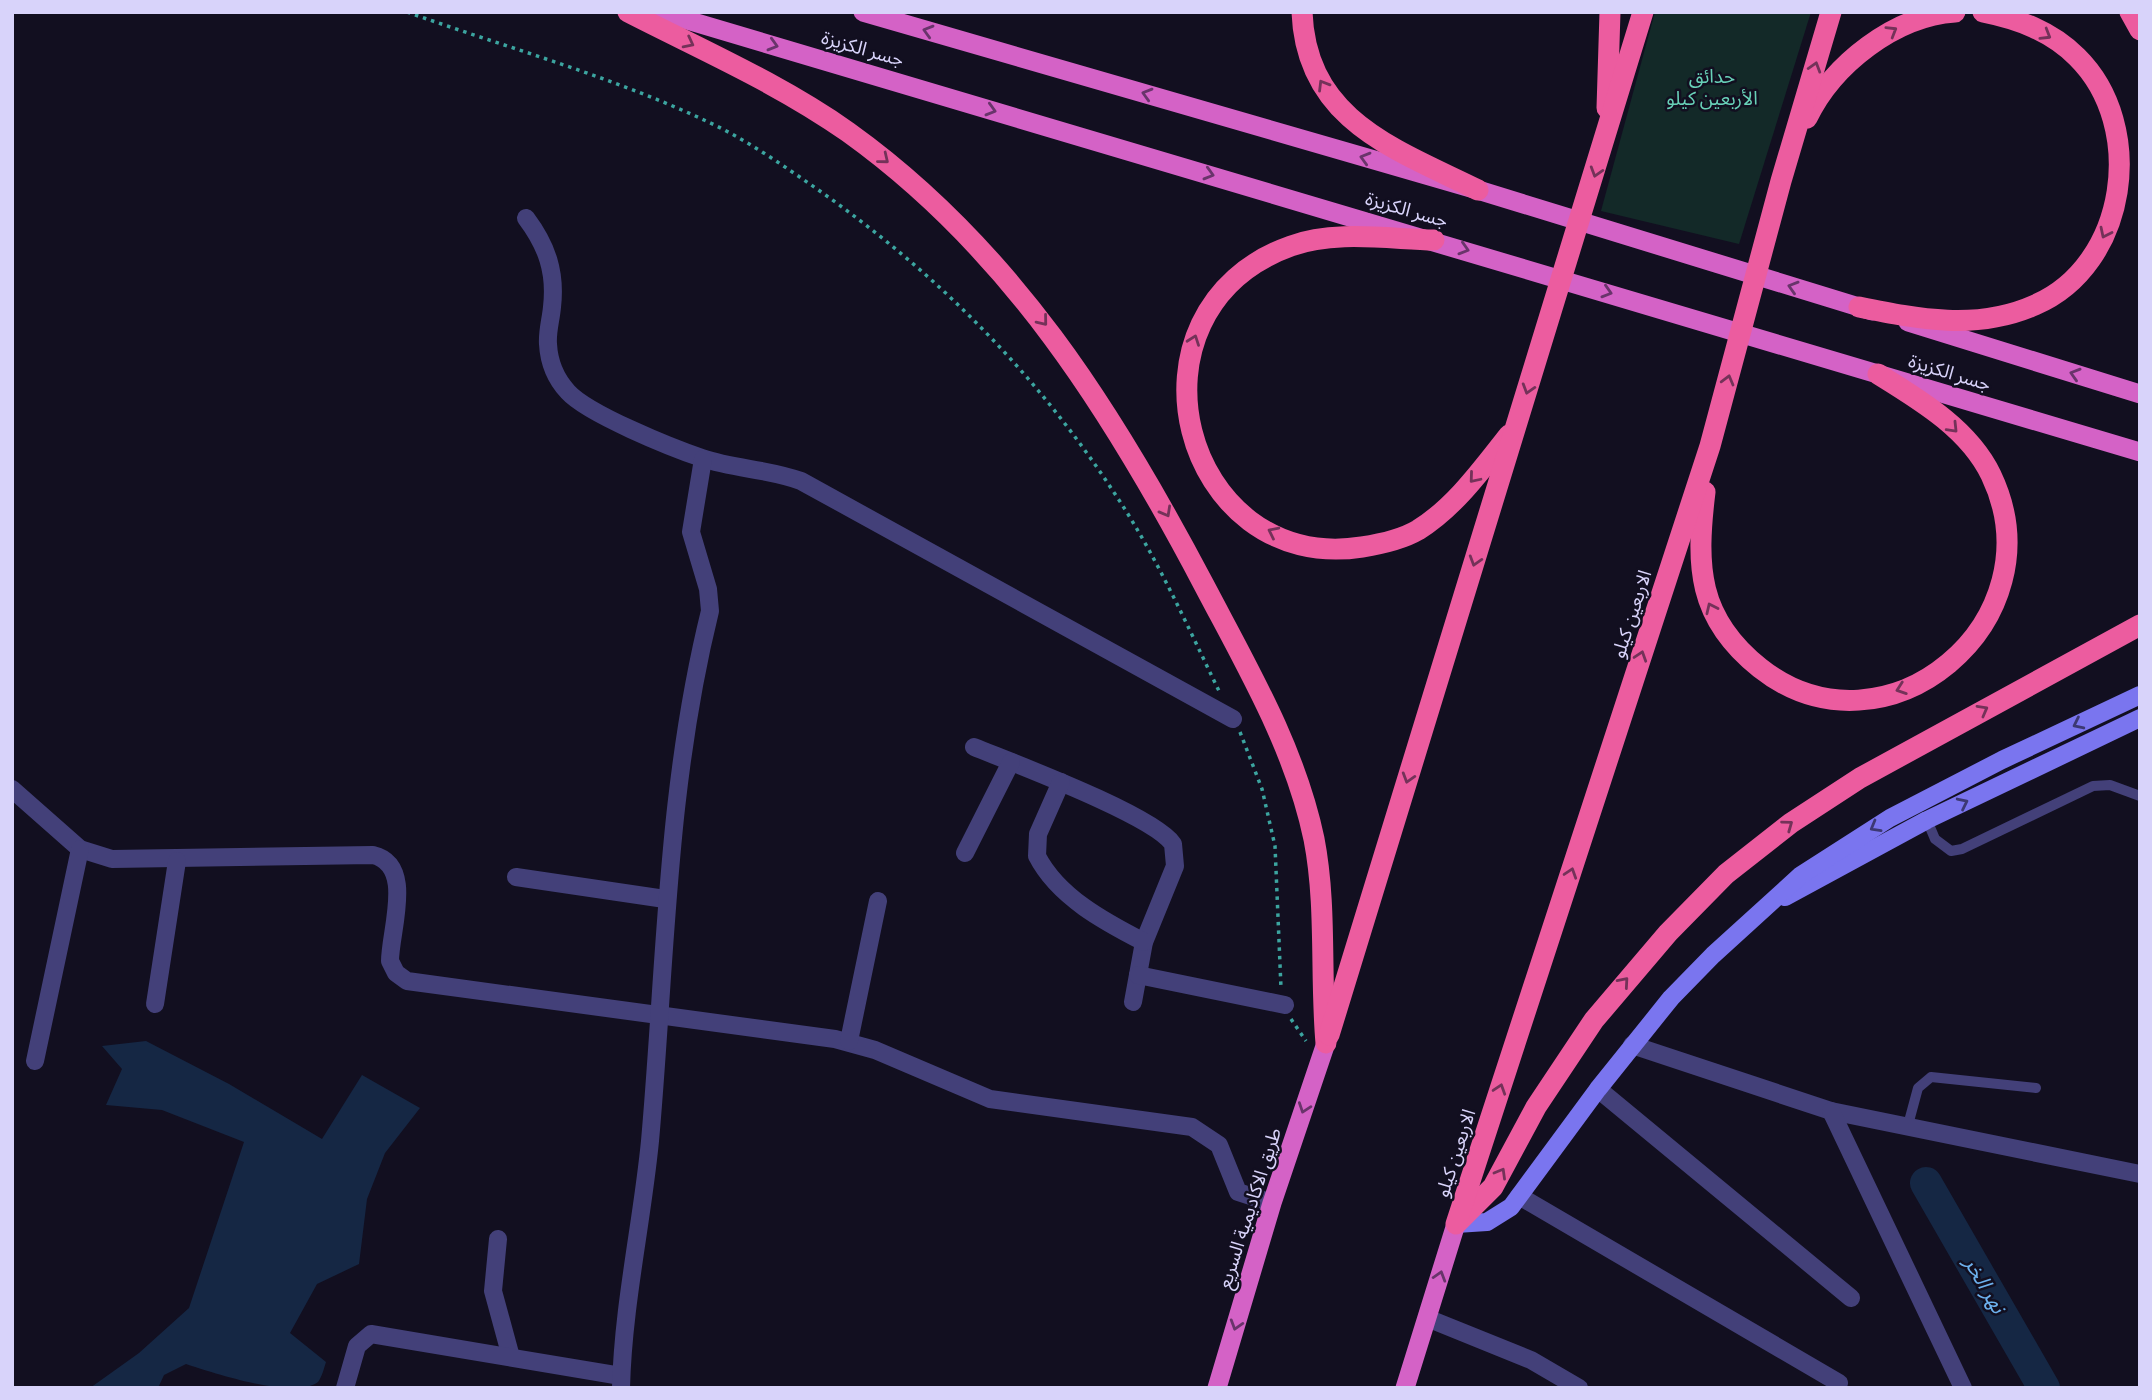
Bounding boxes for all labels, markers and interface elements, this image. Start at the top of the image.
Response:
street label: جسر الكزيزة [819,24,907,72]
one-way arrow [923,25,935,40]
one-way arrow [2039,26,2052,39]
one-way arrow [1884,27,1897,40]
one-way arrow [682,34,694,48]
one-way arrow [766,37,778,52]
one-way arrow [1807,61,1822,73]
park label: حدائق الأربعين كيلو [1666,63,1758,111]
one-way arrow [1318,80,1331,93]
one-way arrow [1141,88,1153,103]
one-way arrow [985,101,997,116]
one-way arrow [876,151,888,164]
one-way arrow [1360,151,1372,166]
one-way arrow [1203,165,1215,180]
one-way arrow [1589,165,1604,177]
street label: جسر الكزيزة [1363,185,1451,233]
one-way arrow [2099,226,2113,238]
one-way arrow [1458,241,1470,256]
one-way arrow [1788,281,1800,296]
one-way arrow [1601,284,1613,299]
one-way arrow [1035,313,1047,326]
one-way arrow [1186,334,1200,346]
street label: جسر الكزيزة [1906,347,1994,397]
one-way arrow [2069,367,2081,382]
one-way arrow [1719,374,1734,386]
one-way arrow [1522,382,1536,394]
one-way arrow [1944,420,1957,433]
one-way arrow [1470,470,1482,483]
one-way arrow [1157,505,1171,518]
one-way arrow [1268,526,1280,540]
one-way arrow [1469,554,1483,566]
street label: الاربعين كيلو [1605,567,1657,661]
one-way arrow [1705,603,1719,615]
one-way arrow [1633,651,1647,663]
one-way arrow [1895,681,1907,695]
one-way arrow [1976,704,1989,718]
one-way arrow [2073,715,2085,729]
one-way arrow [1402,772,1417,784]
one-way arrow [1956,797,1968,811]
one-way arrow [1870,819,1883,832]
one-way arrow [1780,821,1793,834]
one-way arrow [1562,867,1577,879]
one-way arrow [1616,978,1628,991]
one-way arrow [1492,1083,1506,1096]
one-way arrow [1298,1102,1313,1114]
street label: الاربعين كيلو [1429,1106,1481,1200]
street label: طريق الاكاديمية السريع [1211,1124,1289,1292]
one-way arrow [1493,1168,1506,1181]
water label: نهر الخر [1957,1249,2014,1319]
one-way arrow [1432,1270,1447,1282]
one-way arrow [1229,1319,1244,1331]

